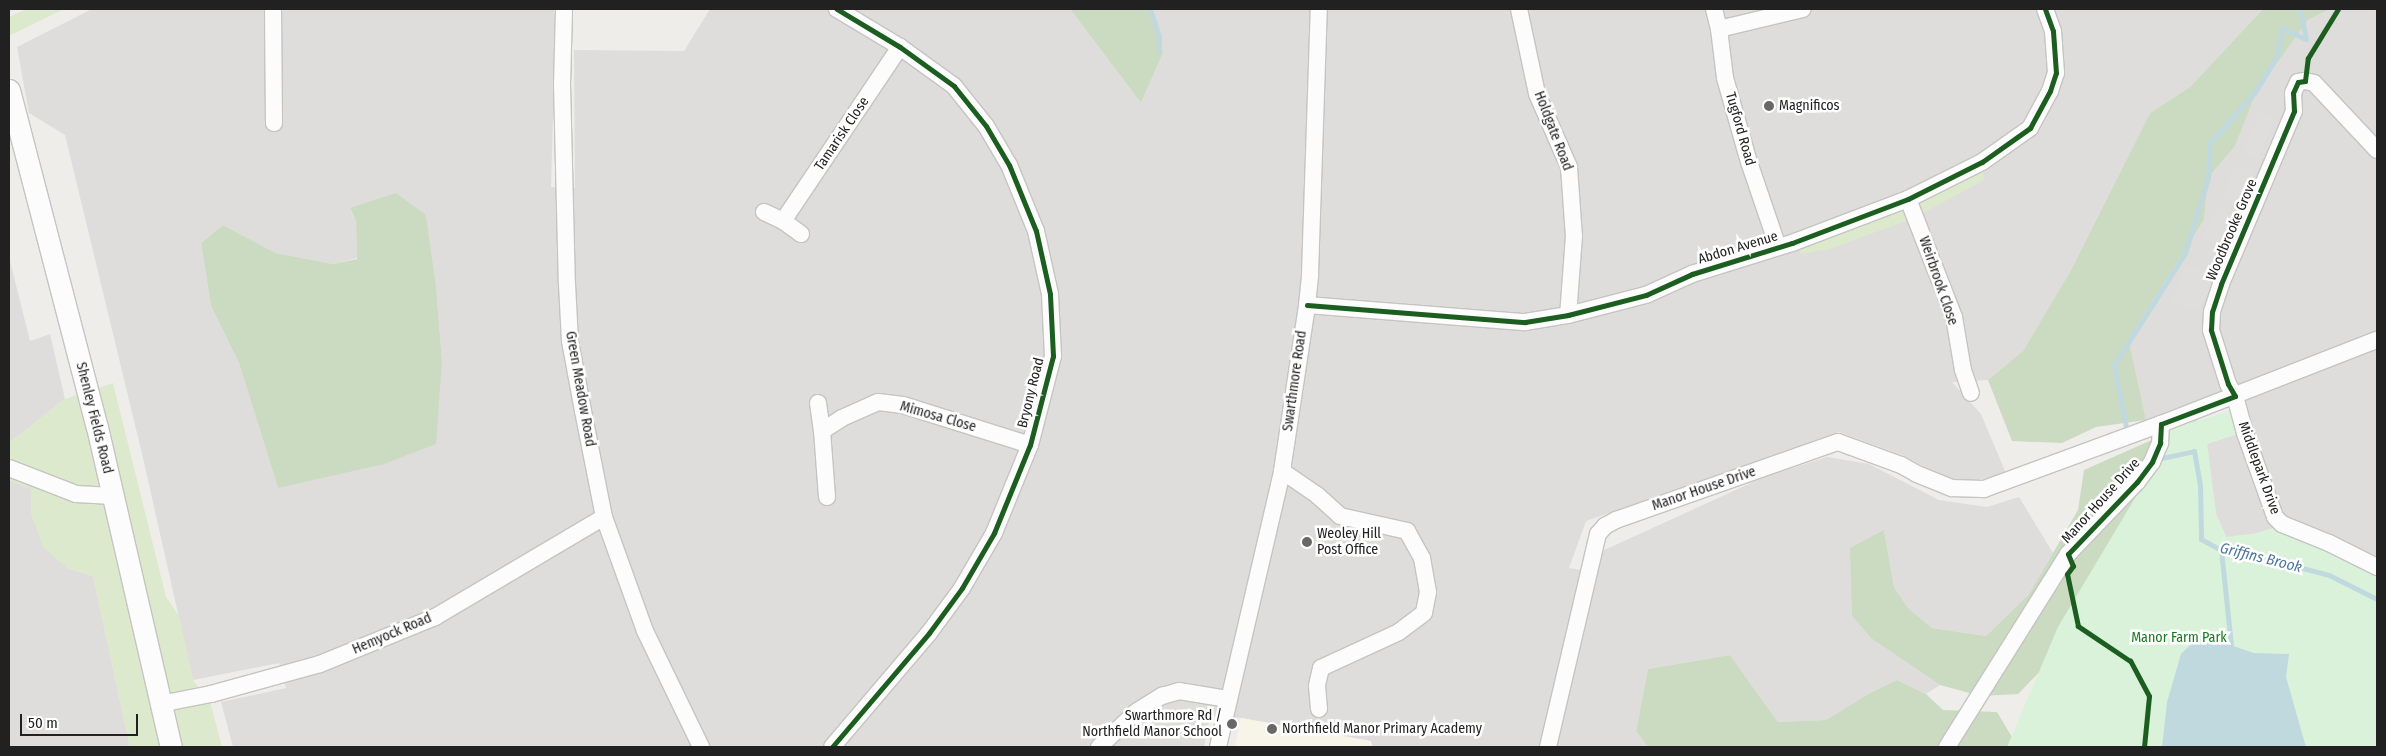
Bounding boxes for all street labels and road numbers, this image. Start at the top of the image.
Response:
street label: Holdgate Road [1530,89,1576,173]
street label: Tugford Road [1722,90,1758,168]
street label: Tamarisk Close [811,94,873,174]
street label: Woodbrooke Grove [2203,177,2261,283]
street label: Abdon Avenue [1696,228,1780,268]
street label: Weirbrook Close [1915,234,1961,328]
street label: Green Meadow Road [562,330,598,448]
street label: Swarthmore Road [1280,330,1310,432]
street label: Bryony Road [1014,356,1048,430]
street label: Shenley Fields Road [72,361,116,475]
street label: Mimosa Close [898,398,978,436]
street label: Middlepark Drive [2234,419,2284,517]
street label: Manor House Drive [2058,455,2144,547]
street label: Manor House Drive [1650,463,1758,515]
street label: Hemyock Road [350,610,434,658]

